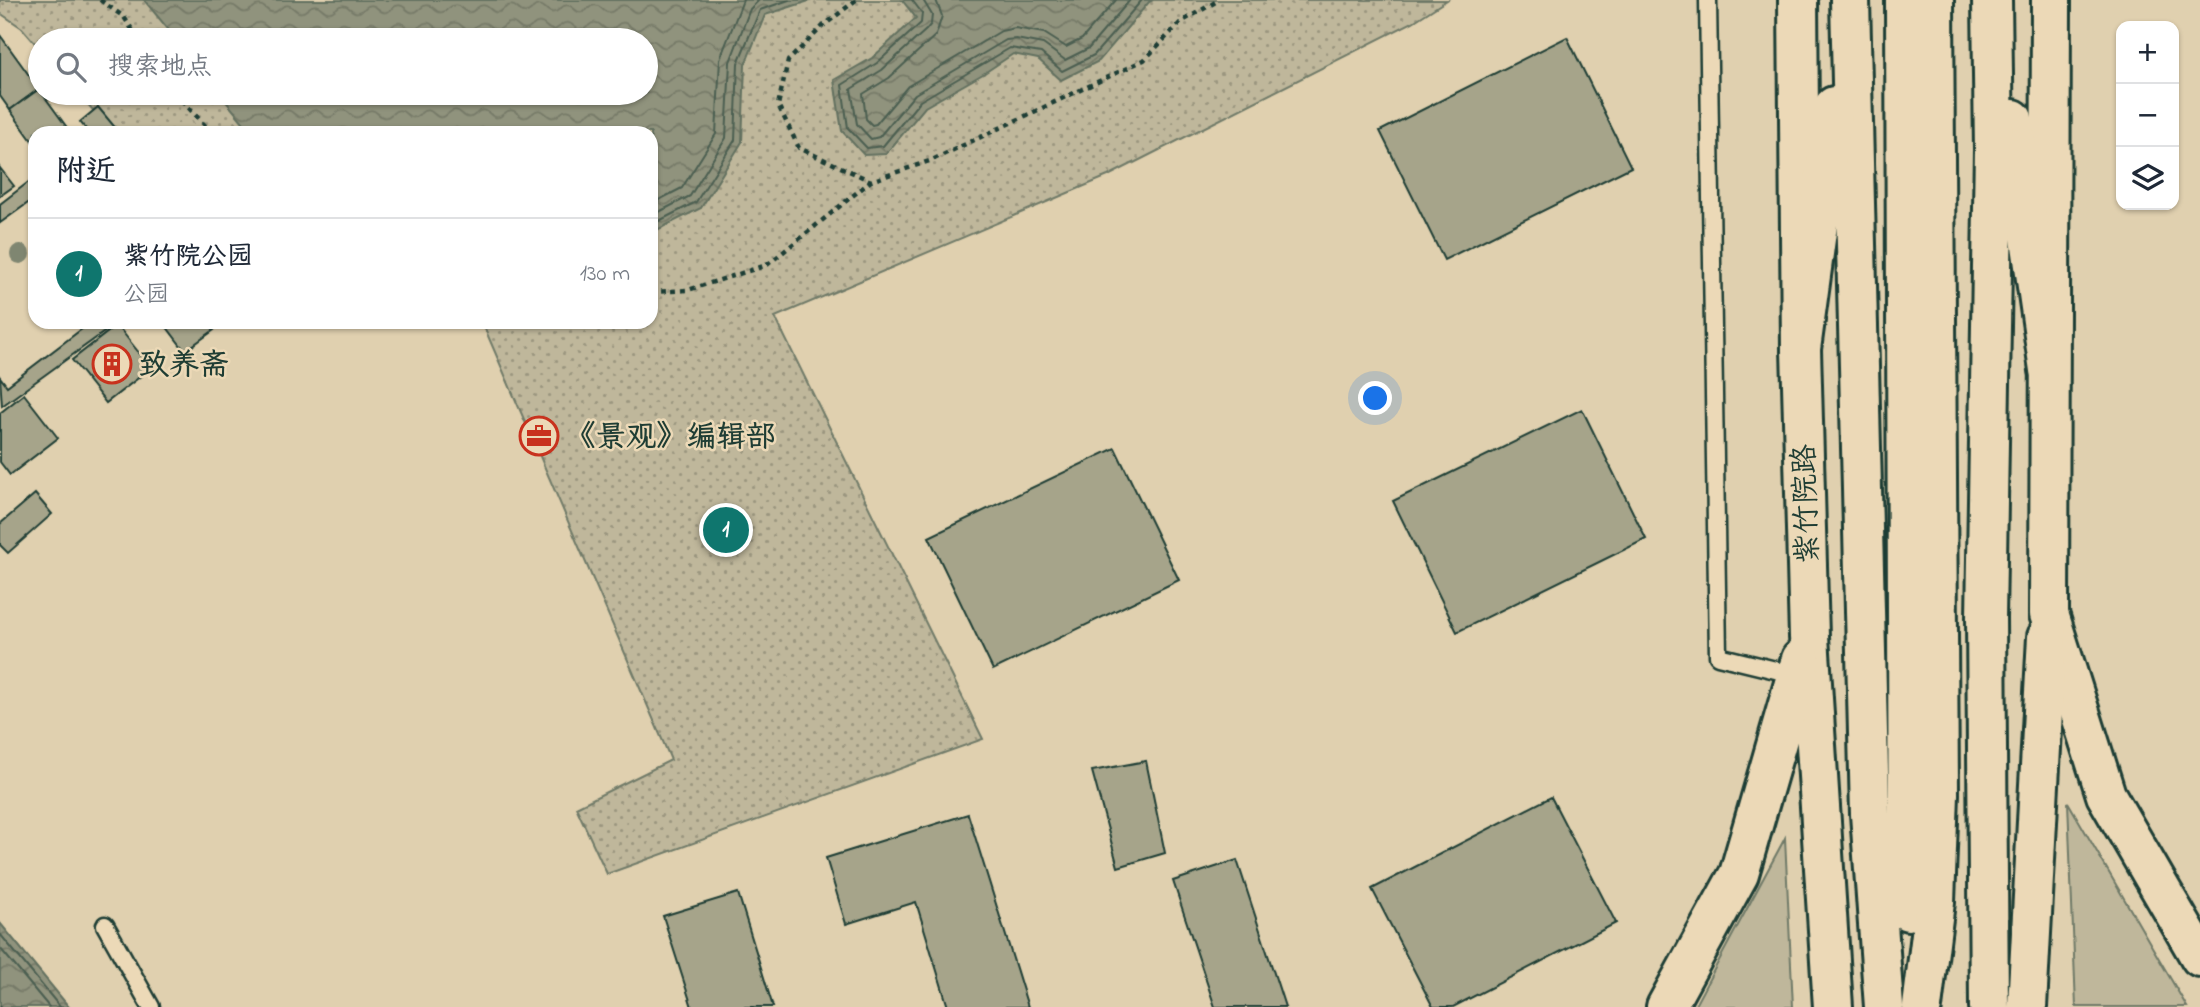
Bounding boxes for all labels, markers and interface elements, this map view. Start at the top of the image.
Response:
map controls [2116,21,2179,210]
button: + [2116,21,2179,84]
search box [28,28,658,105]
icon: search [52,48,90,86]
text: 搜索地点 [108,49,212,87]
button: − [2116,84,2179,147]
button: layers [2116,147,2179,210]
text: 附近 [56,151,116,195]
text: 紫竹院公园 [123,239,253,277]
text: 1 [75,258,83,291]
text: 130 m [580,258,630,291]
text: 公园 [123,279,169,312]
building icon: 致养斋 [91,343,133,385]
place label: 致养斋 [139,345,229,389]
your location [1358,381,1392,415]
office icon: 《景观》编辑部 [518,415,560,457]
place label: 《景观》编辑部 [566,417,776,461]
street label: 紫竹院路 [1784,443,1832,565]
pin: 1 [703,504,749,556]

